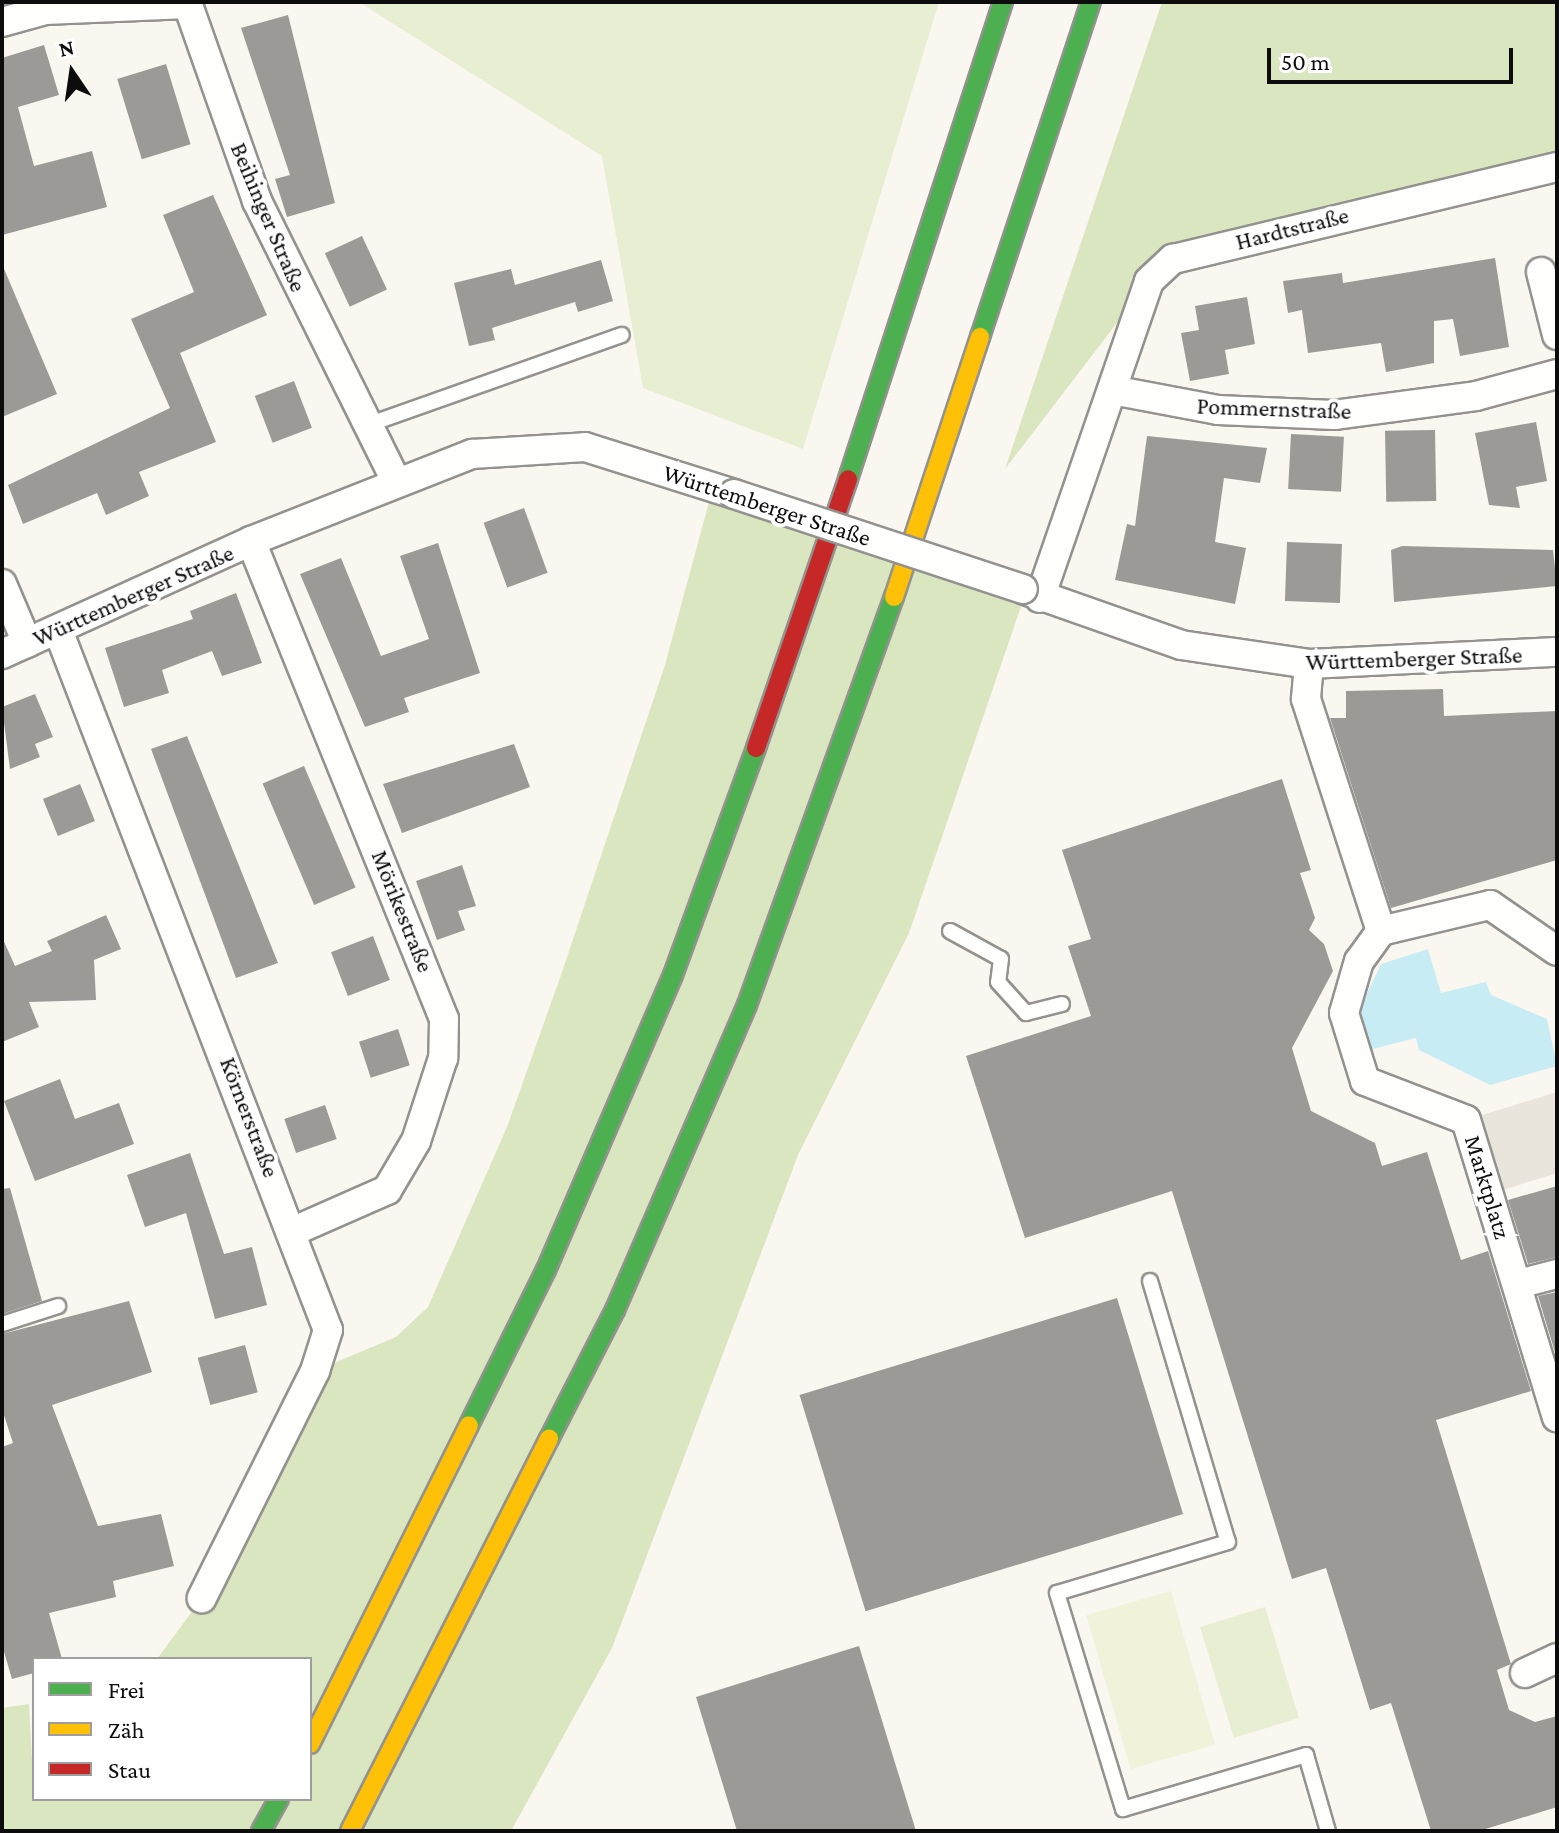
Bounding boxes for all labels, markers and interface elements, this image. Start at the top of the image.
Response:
north arrow [32,32,112,112]
scale bar [1271,32,1517,82]
text: N [56,34,77,62]
text: 50 m [1281,48,1330,75]
street label: Beihinger Straße [225,138,313,296]
street label: Hardtstraße [1232,200,1352,256]
street label: Pommernstraße [1196,391,1352,425]
street label: Württemberger Straße [659,458,875,552]
street label: Württemberger Straße [28,538,238,652]
street label: Württemberger Straße [1305,640,1523,676]
street label: Mörikestraße [365,846,441,976]
street label: Körnerstraße [214,1053,286,1181]
street label: Marktplatz [1459,1132,1517,1242]
legend [32,1657,312,1801]
text: Frei [108,1676,145,1703]
text: Zäh [108,1716,145,1743]
text: Stau [108,1756,151,1783]

